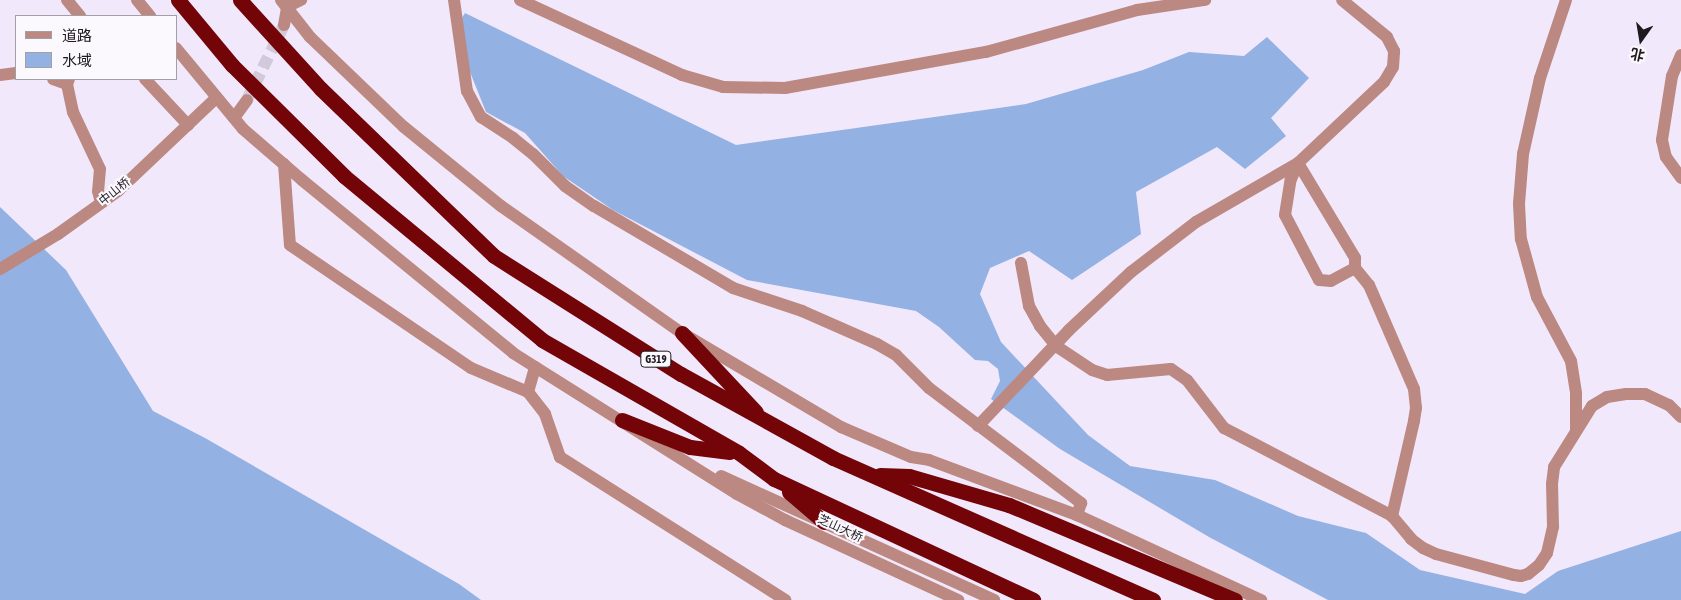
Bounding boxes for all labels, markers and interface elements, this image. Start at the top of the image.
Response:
legend [15,15,178,80]
north arrow [1616,15,1666,65]
text: 道路 [62,27,92,44]
text: 北 [1629,45,1646,64]
text: 水域 [62,52,92,69]
street label: 中山桥 [96,175,134,209]
road number: G319 [640,350,672,368]
street label: 芝山大桥 [815,512,865,546]

